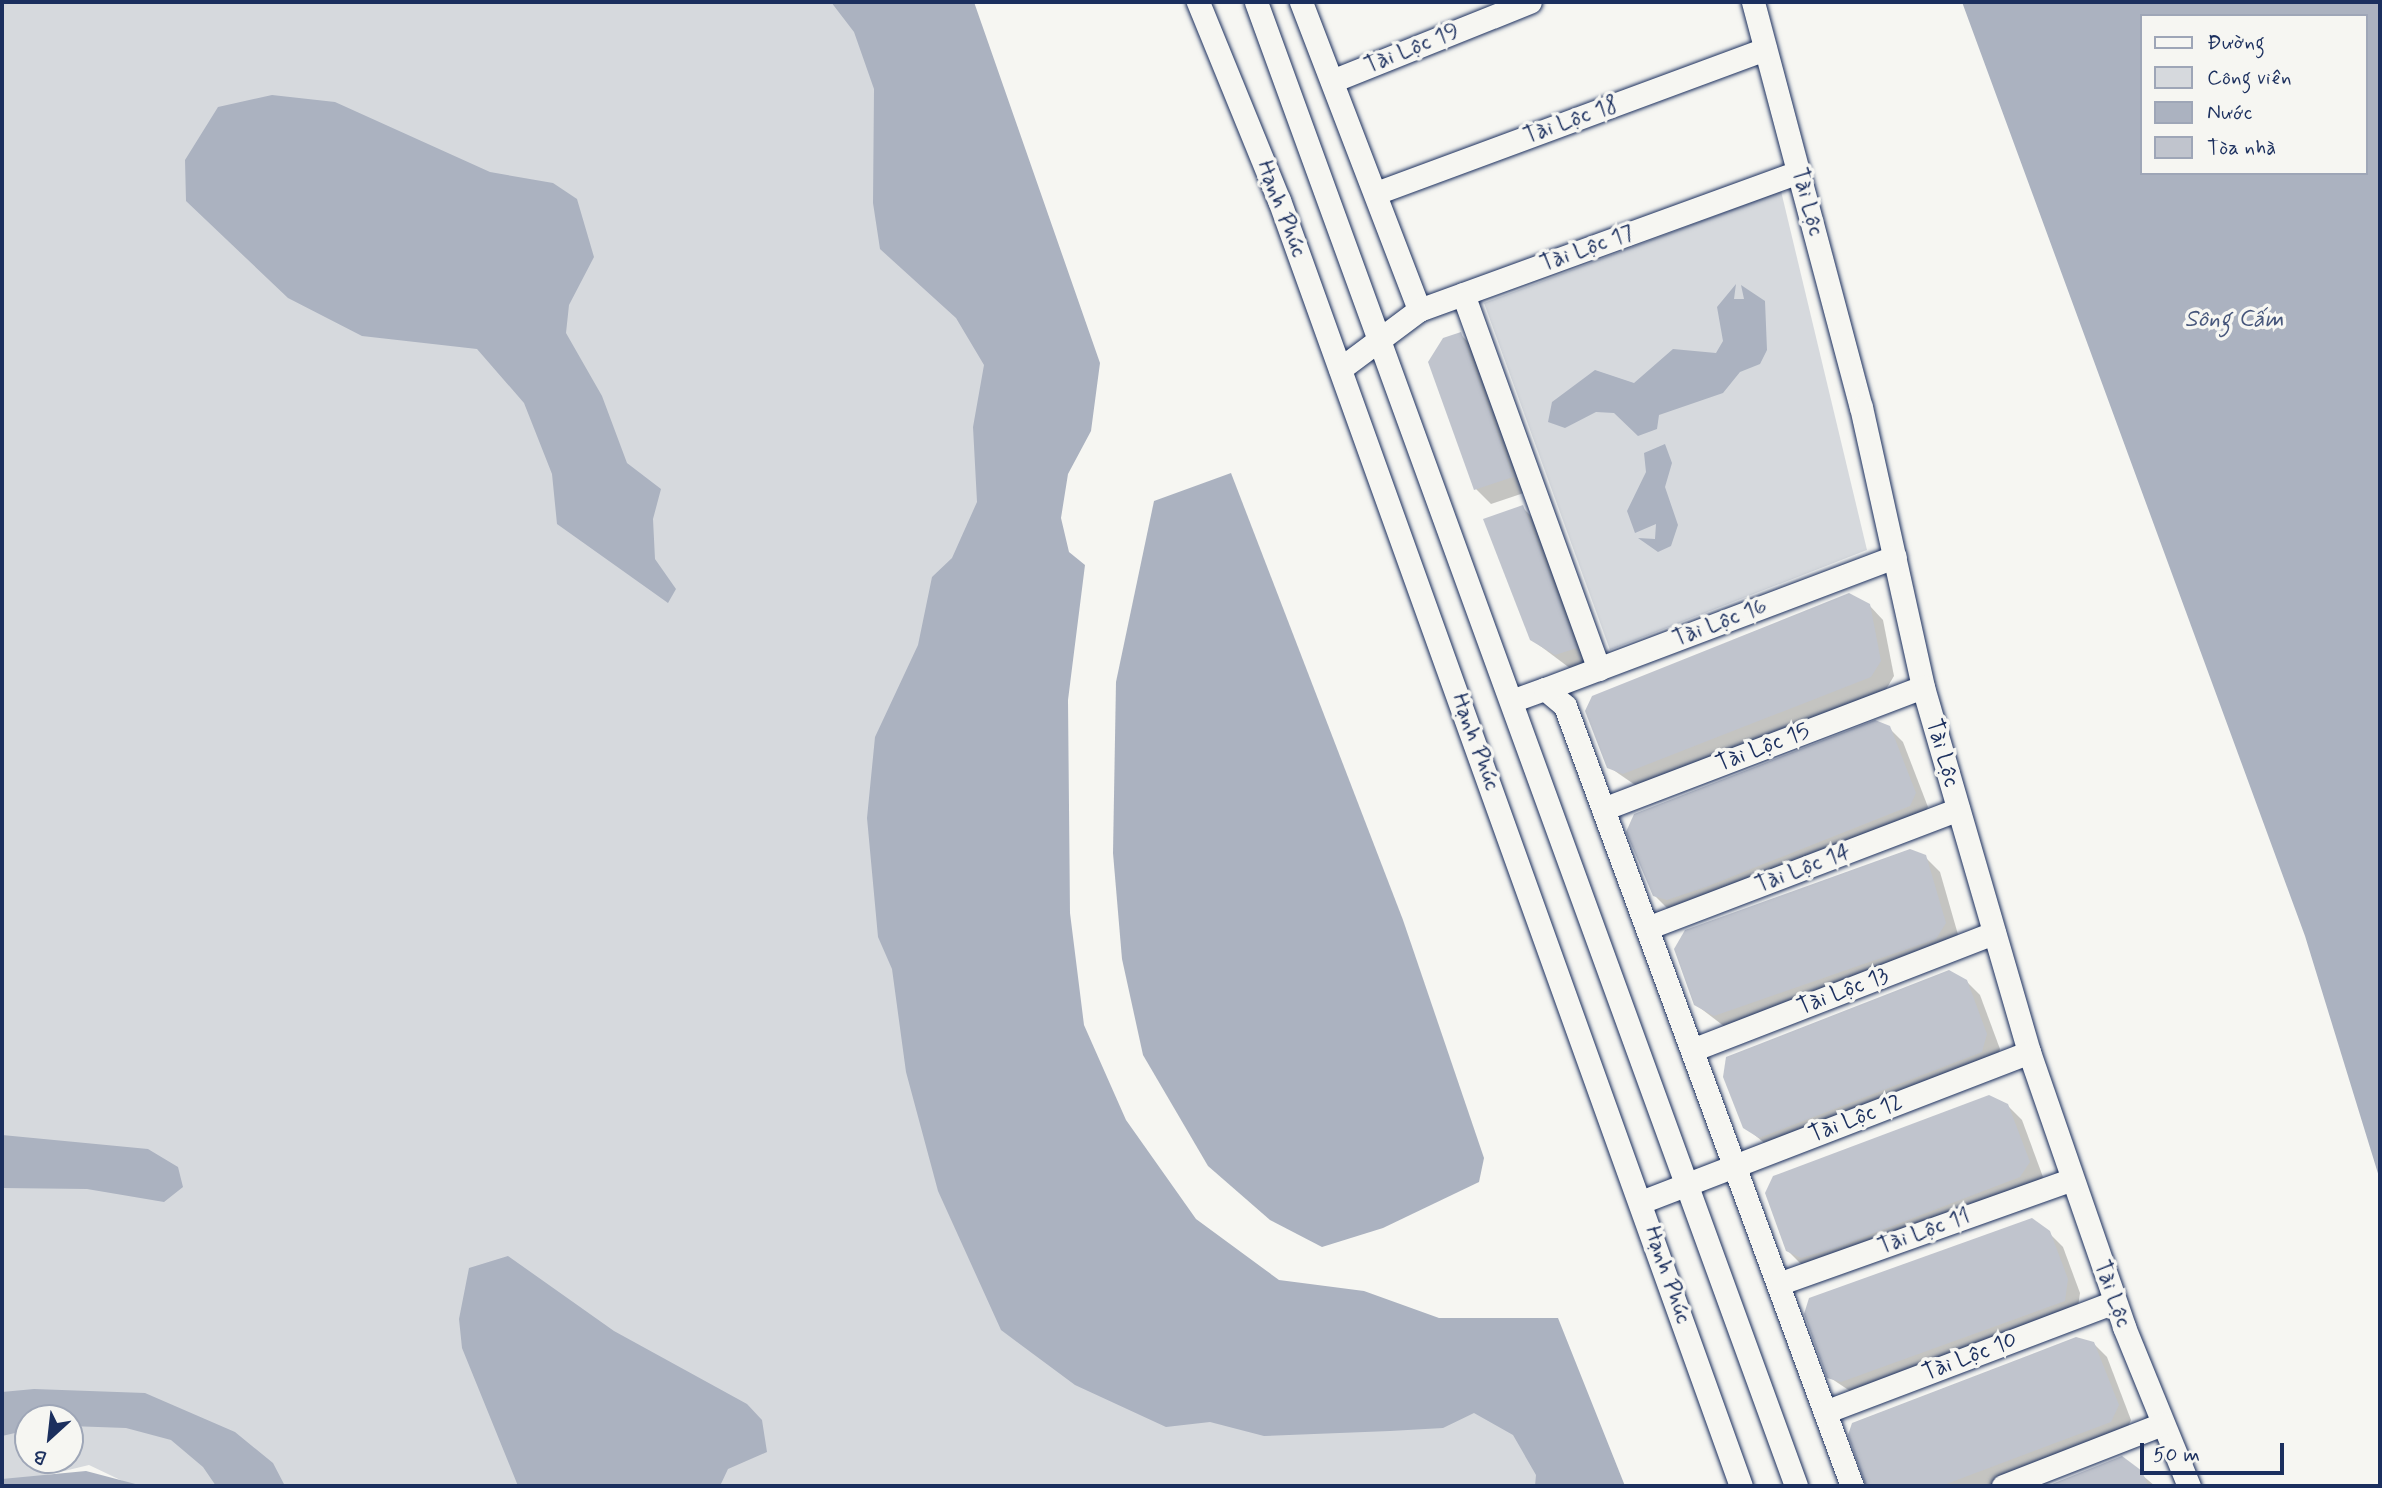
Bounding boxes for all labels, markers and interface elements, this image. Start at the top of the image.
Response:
legend [2140,14,2368,175]
street label: Tài Lộc 19 [1361,18,1463,80]
text: Đường [2207,29,2265,57]
text: Công viên [2207,64,2292,92]
street label: Tài Lộc 18 [1520,91,1622,151]
text: Nước [2207,99,2252,127]
text: Tòa nhà [2207,134,2276,162]
street label: Hạnh Phúc [1250,157,1312,261]
street label: Tài Lộc [1785,165,1829,239]
street label: Tài Lộc 17 [1536,219,1638,279]
water label: Sông Cấm [2184,306,2284,334]
street label: Tài Lộc 16 [1669,592,1771,654]
street label: Hạnh Phúc [1445,690,1505,794]
street label: Tài Lộc [1919,716,1965,790]
street label: Tài Lộc 15 [1712,718,1814,778]
street label: Tài Lộc 14 [1751,838,1855,900]
street label: Tài Lộc 13 [1793,962,1893,1022]
street label: Tài Lộc 12 [1805,1089,1907,1149]
street label: Tài Lộc 11 [1874,1203,1974,1261]
street label: Hạnh Phúc [1638,1223,1696,1327]
street label: Tài Lộc [2087,1257,2137,1331]
street label: Tài Lộc 10 [1919,1326,2021,1388]
north arrow [14,1404,84,1474]
scale bar [2144,1428,2288,1472]
text: 50 m [2153,1441,2200,1469]
text: B [29,1443,51,1470]

